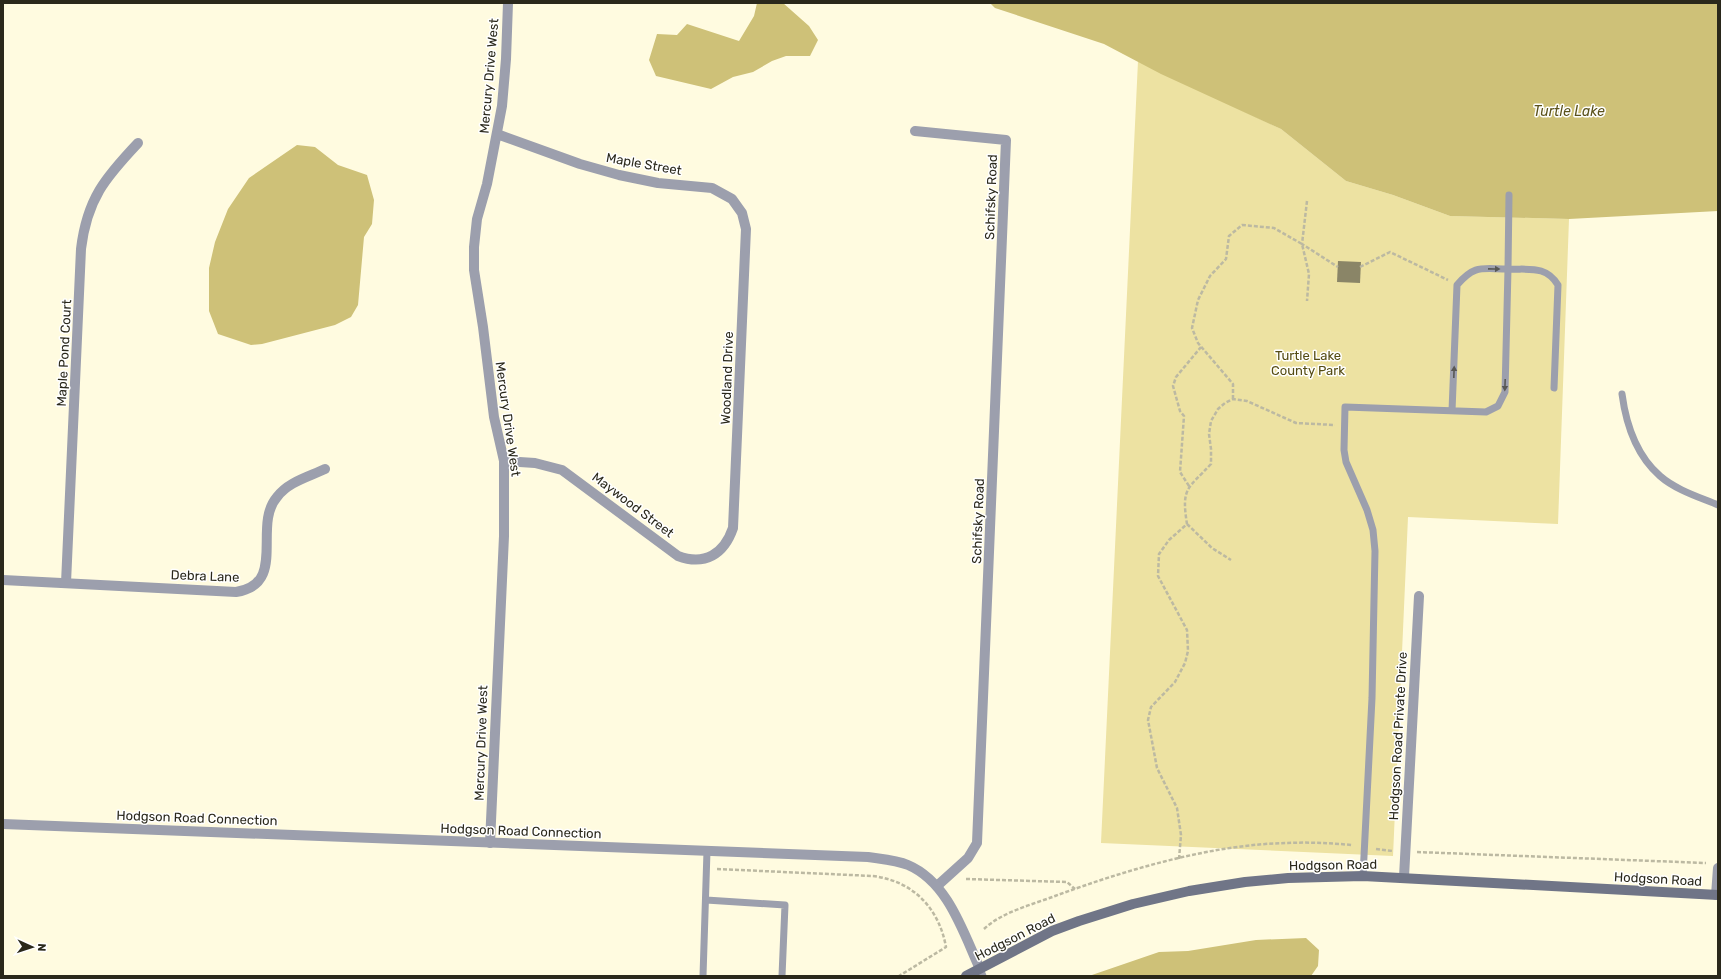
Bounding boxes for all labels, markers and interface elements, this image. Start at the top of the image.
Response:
street label: Mercury Drive West [476,18,502,134]
water label: Turtle Lake [1533,103,1605,120]
street label: Maple Street [605,150,683,178]
street label: Schifsky Road [982,154,1000,240]
one-way arrow [1488,266,1501,272]
street label: Maple Pond Court [54,299,74,407]
street label: Woodland Drive [718,331,736,425]
park label: Turtle Lake County Park [1271,348,1345,378]
street label: Mercury Drive West [493,361,523,477]
one-way arrow [1451,365,1457,378]
one-way arrow [1502,379,1508,392]
street label: Maywood Street [589,469,677,541]
street label: Schifsky Road [969,478,987,564]
street label: Debra Lane [170,567,240,585]
street label: Hodgson Road Private Drive [1386,651,1411,821]
street label: Mercury Drive West [471,685,491,801]
street label: Hodgson Road Connection [116,808,278,829]
street label: Hodgson Road Connection [440,821,602,842]
street label: Hodgson Road [1289,857,1377,874]
street label: Hodgson Road [1614,869,1702,890]
street label: Hodgson Road [972,910,1058,965]
north arrow [12,927,52,967]
text: N [35,943,48,952]

